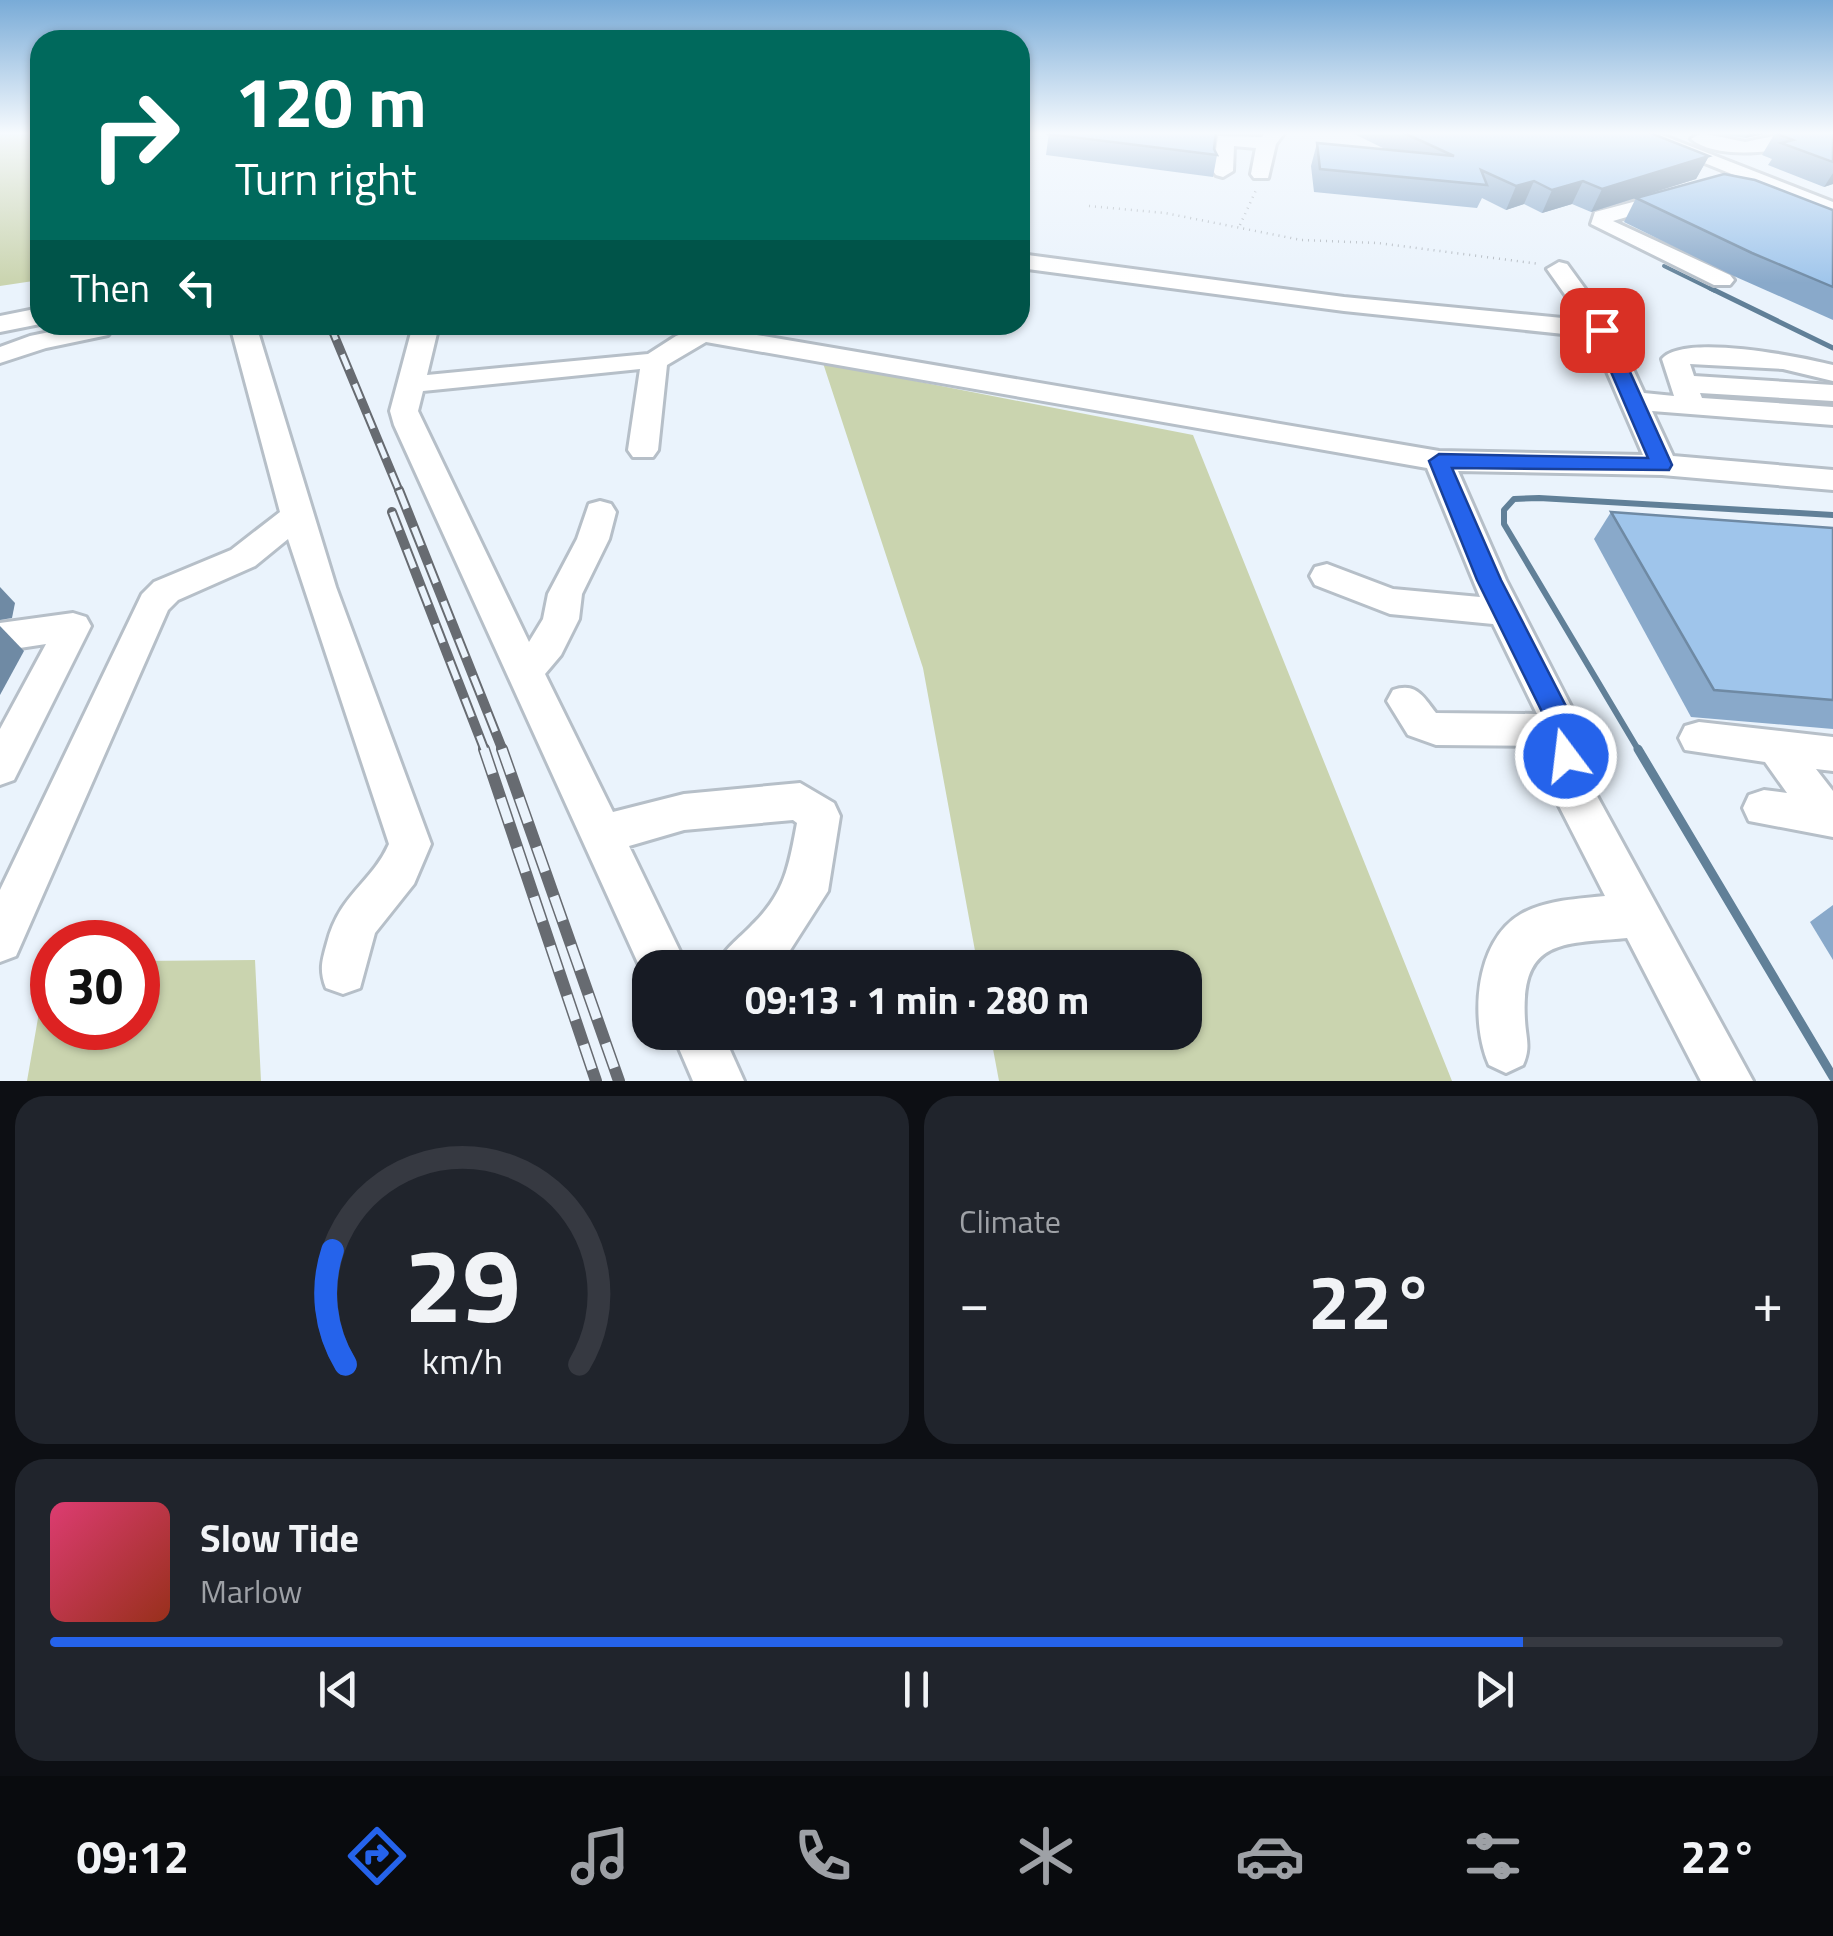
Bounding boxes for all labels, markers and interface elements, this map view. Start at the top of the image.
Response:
text: 120 m [235,48,427,154]
icon: right [70,70,200,200]
text: Turn right [235,144,417,212]
text: Then [70,259,150,317]
icon: left [170,260,225,315]
pin [1560,288,1645,373]
icon: arrive [1575,303,1630,358]
position arrow [1514,704,1618,808]
speed limit sign: 30 [30,920,160,1050]
text: 09:13 · 1 min · 280 m [745,971,1089,1029]
text: Climate [959,1197,1061,1245]
text: 29 [404,1204,520,1362]
text: 22° [1308,1244,1434,1358]
text: − [959,1260,990,1343]
text: + [1752,1260,1783,1343]
text: km/h [422,1333,502,1388]
text: Slow Tide [200,1509,359,1567]
text: Marlow [200,1567,303,1615]
icon: previous [311,1662,366,1717]
icon: pause [889,1662,944,1717]
icon: next [1467,1662,1522,1717]
icon: directions [342,1821,412,1891]
icon: music [565,1821,635,1891]
icon: phone [788,1821,858,1891]
icon: climate [1011,1821,1081,1891]
icon: car [1235,1821,1305,1891]
icon: filters [1458,1821,1528,1891]
text: 09:12 [77,1822,189,1890]
text: 22° [1681,1822,1756,1890]

